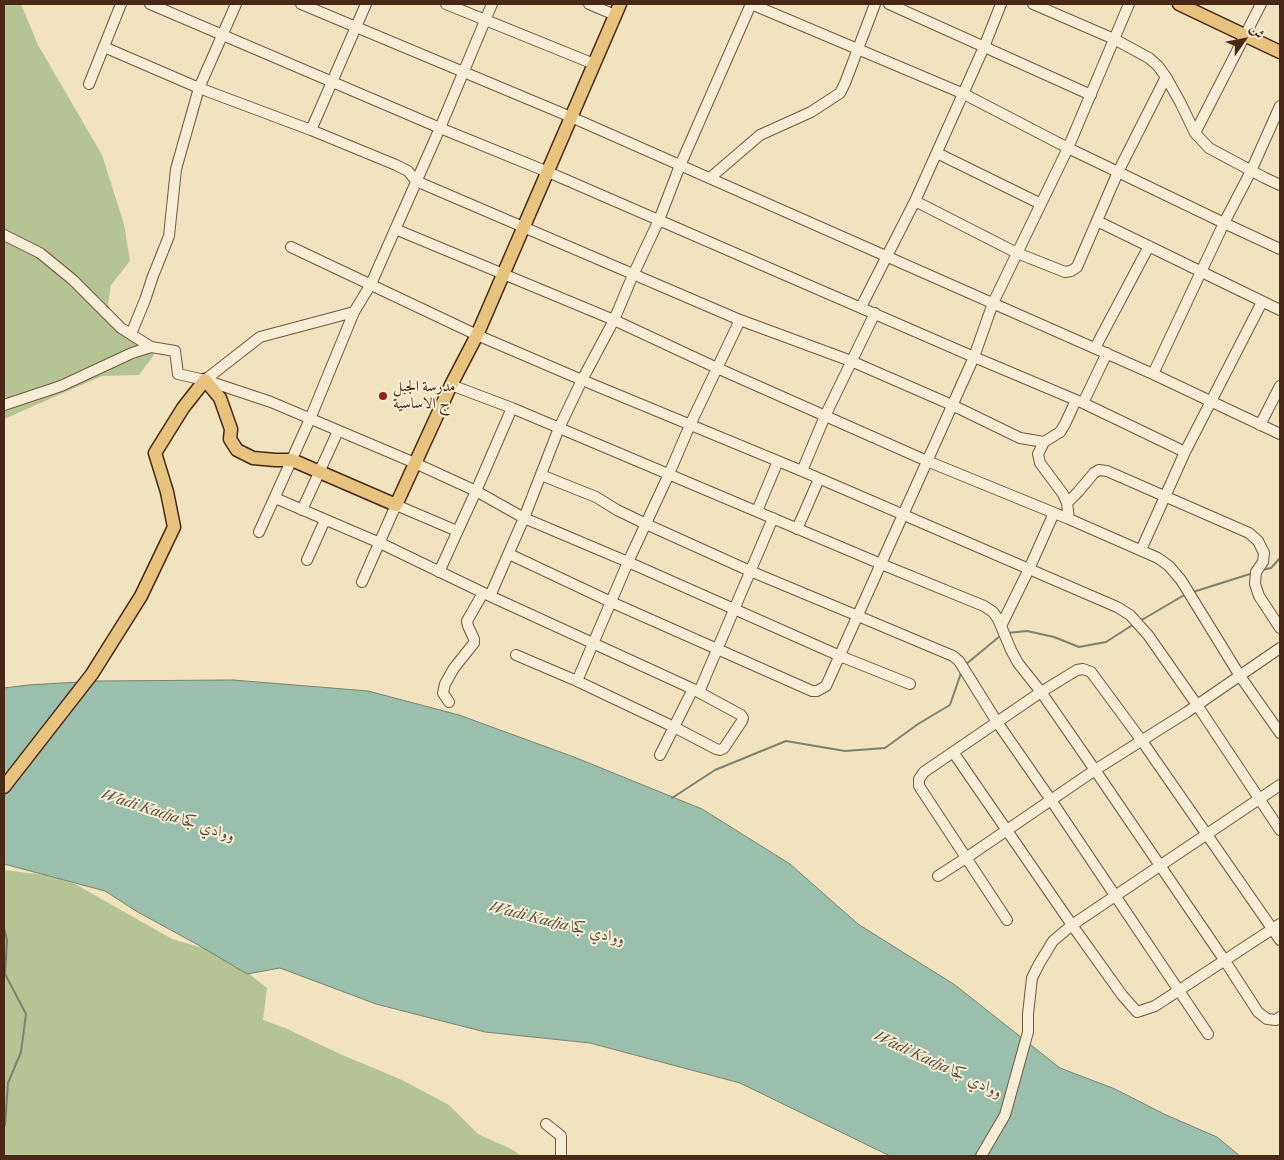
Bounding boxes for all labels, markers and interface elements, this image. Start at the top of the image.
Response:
north arrow [1219,15,1269,65]
text: ش [1246,21,1268,42]
place label: مدرسة الجبل ج الاساسية [393,378,455,413]
marker: مدرسة الجبل ج الاساسية [377,390,389,402]
water label: Wadi Kadja ووادي كجا [99,785,237,847]
water label: Wadi Kadja ووادي كجا [487,898,627,950]
water label: Wadi Kadja ووادي كجا [871,1027,1005,1103]

